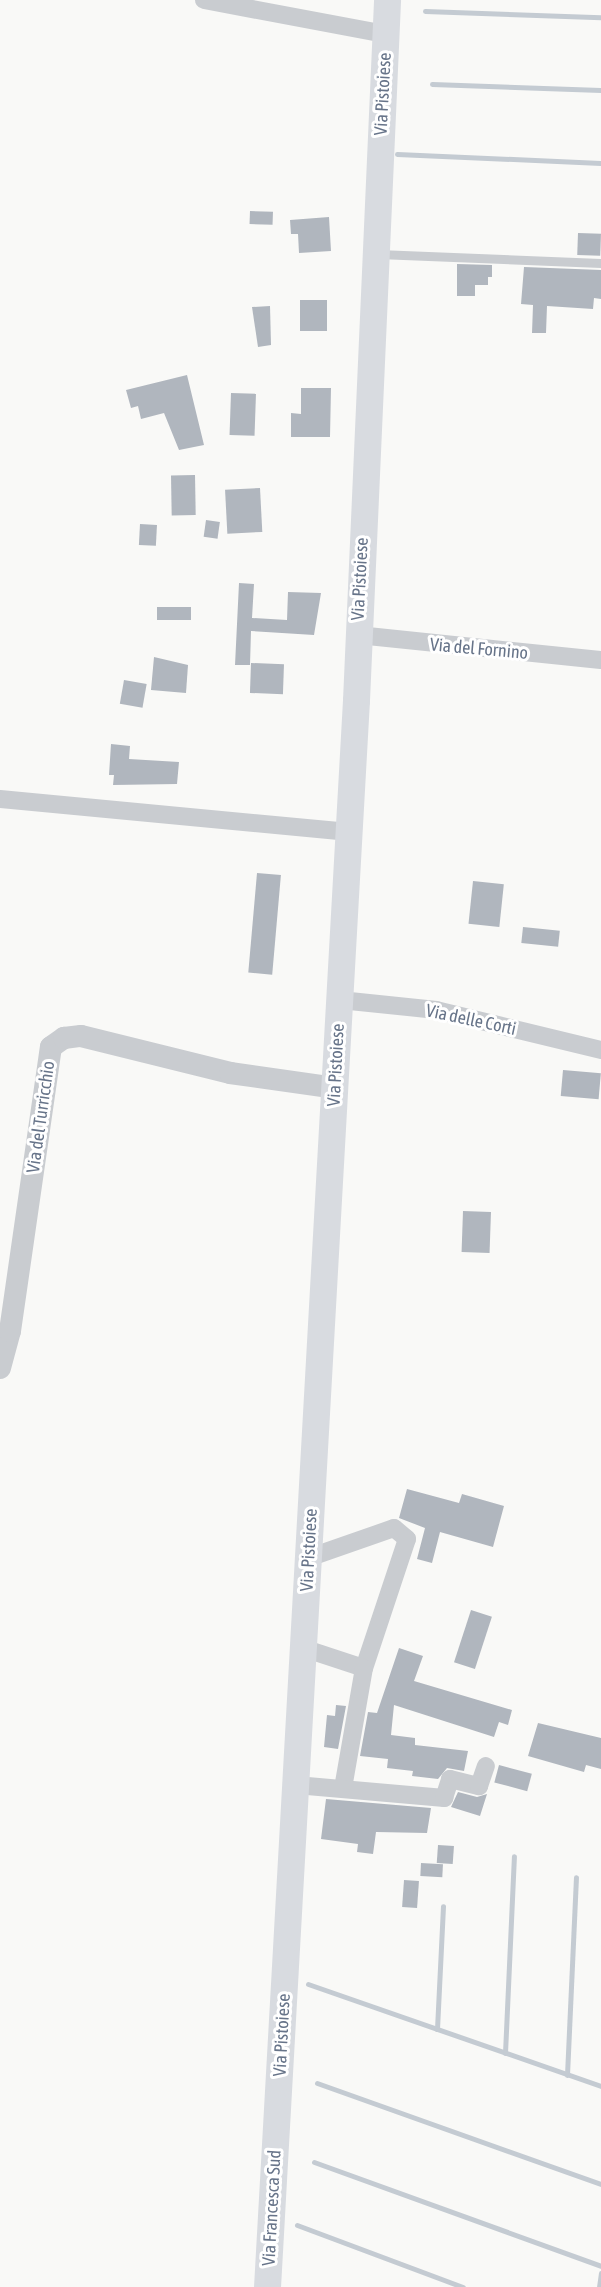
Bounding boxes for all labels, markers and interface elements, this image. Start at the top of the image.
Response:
street label: Via Pistoiese [370,52,396,136]
street label: Via Pistoiese [347,537,373,621]
street label: Via del Fornino [429,634,529,664]
street label: Via delle Corti [424,1000,518,1040]
street label: Via Pistoiese [323,1023,349,1107]
street label: Via del Turricchio [22,1060,60,1174]
street label: Via Pistoiese [296,1508,322,1592]
street label: Via Pistoiese [269,1993,295,2077]
street label: Via Francesca Sud [258,2149,286,2267]

